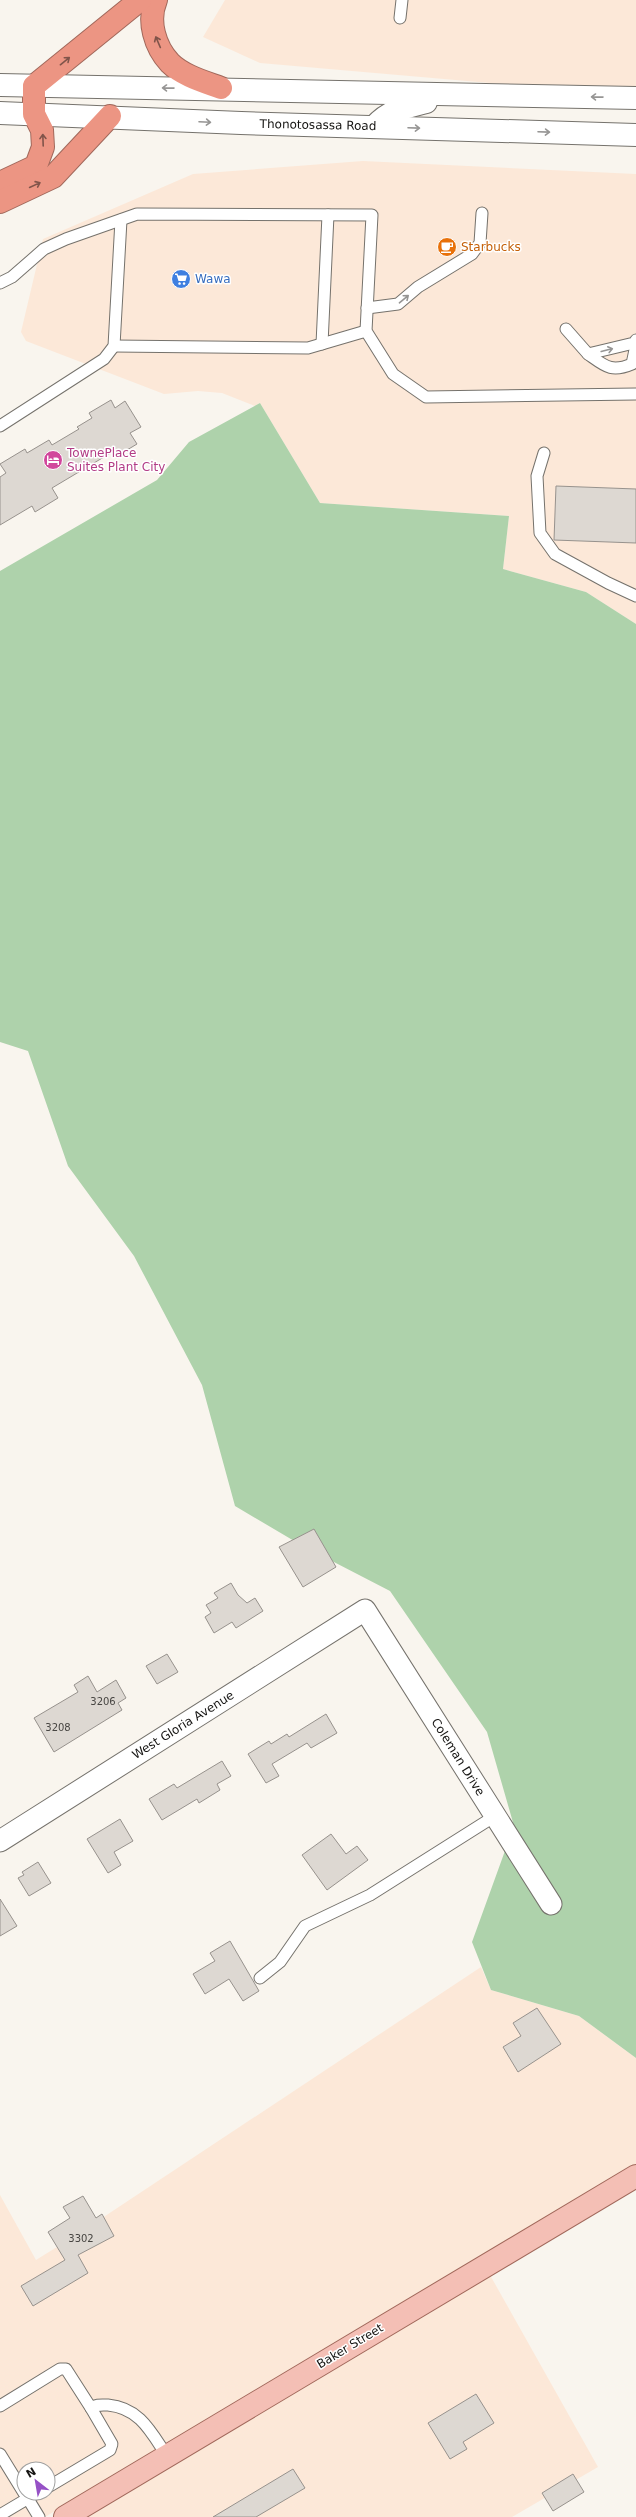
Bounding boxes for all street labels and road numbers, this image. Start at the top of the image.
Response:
street label: Thonotosassa Road [259,117,376,133]
street label: West Gloria Avenue [130,1688,236,1762]
street label: Coleman Drive [429,1716,487,1798]
street label: Baker Street [314,2321,386,2371]

